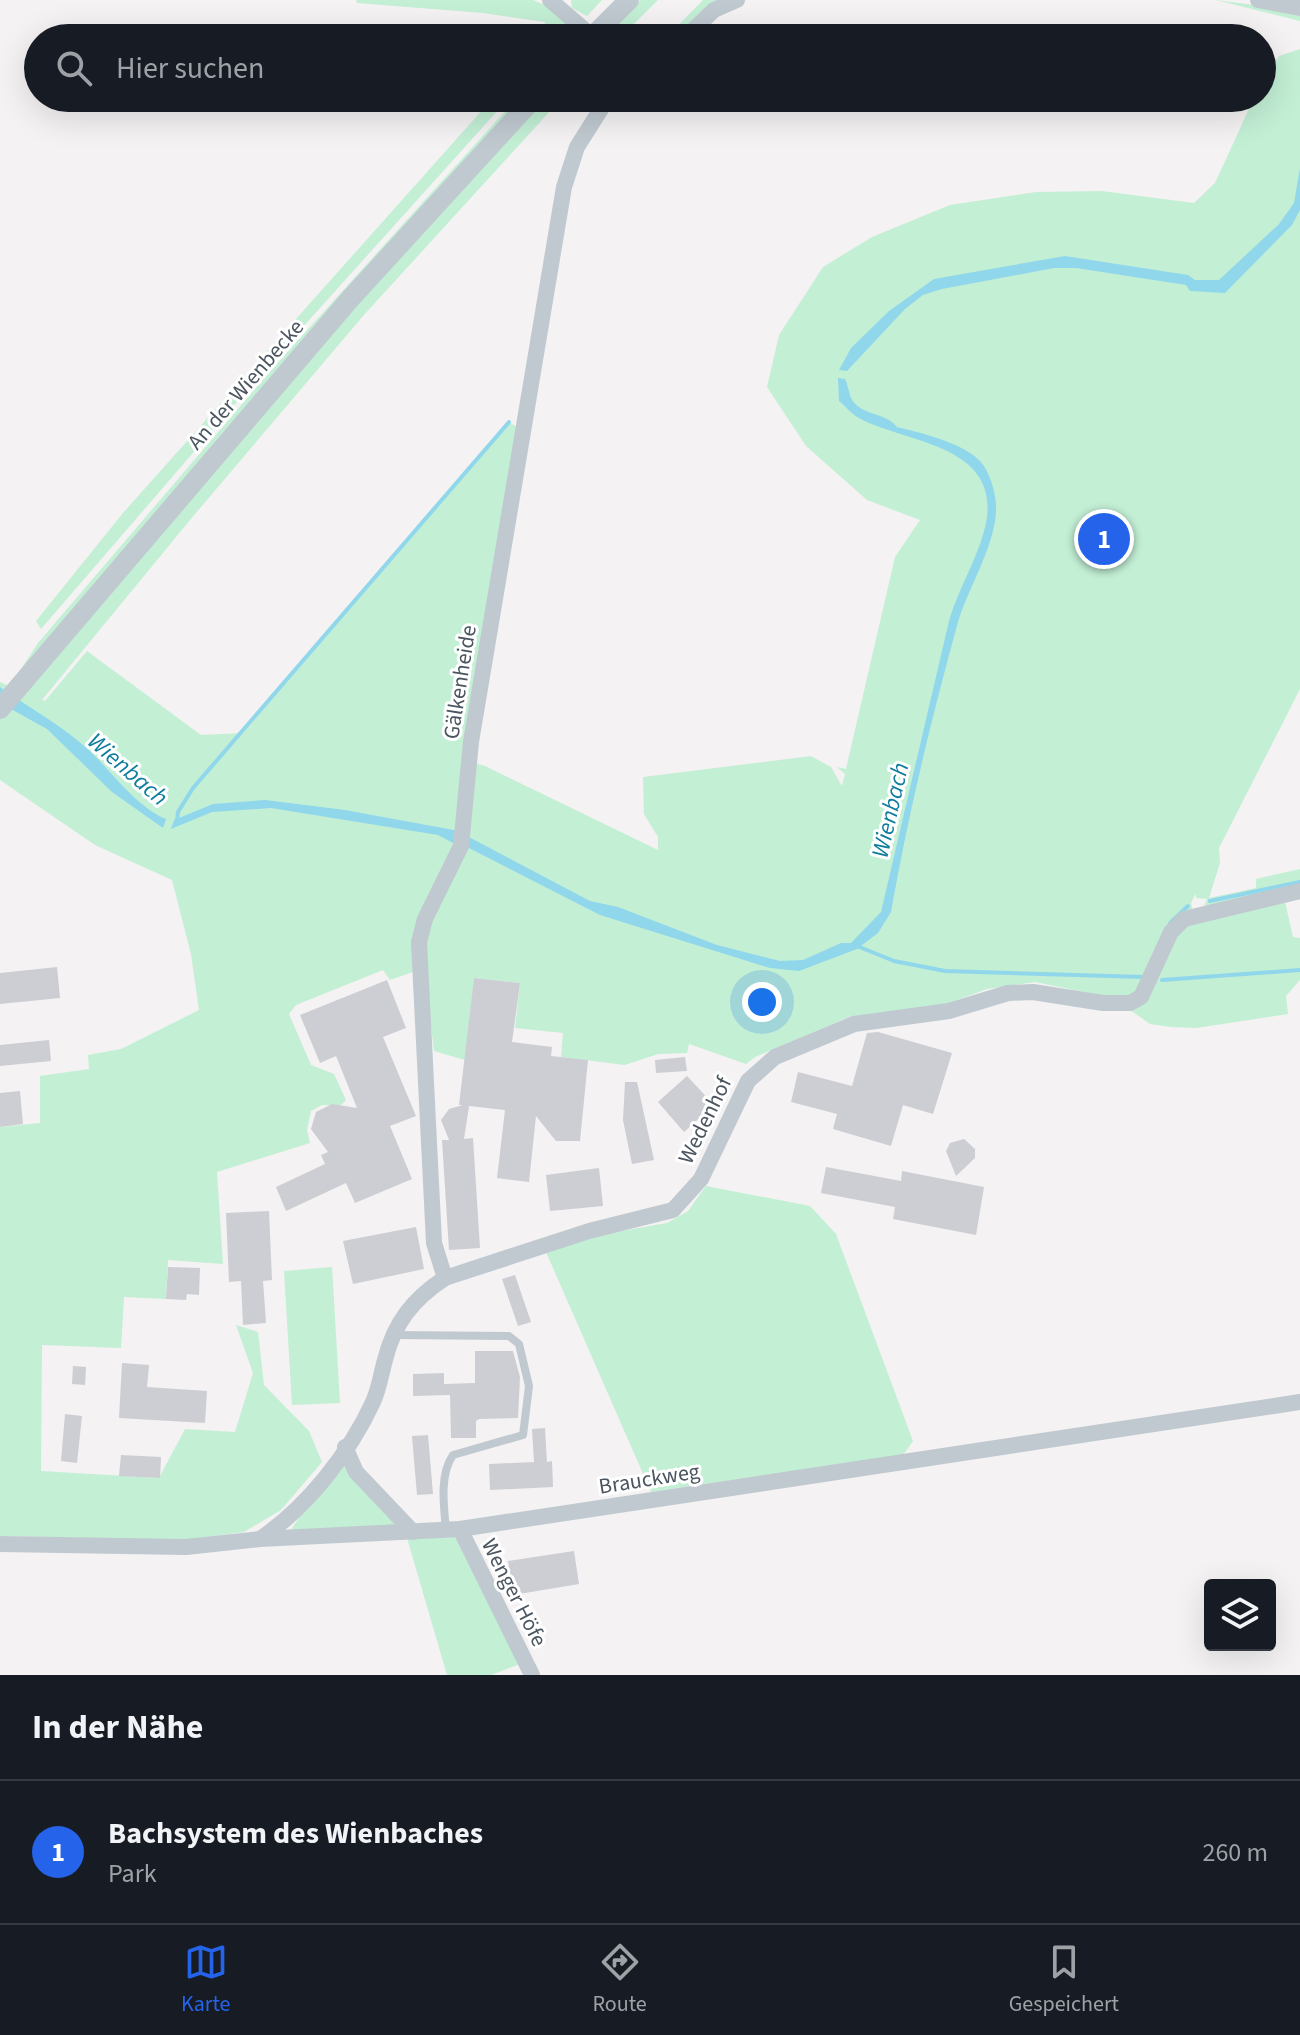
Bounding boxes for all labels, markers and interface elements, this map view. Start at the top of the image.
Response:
search box [24,24,1276,112]
icon: search [52,46,96,90]
text: Hier suchen [116,47,264,90]
street label: An der Wienbecke [180,312,312,457]
pin: 1 [1078,509,1130,569]
street label: Gälkenheide [435,623,485,742]
water label: Wienbach [80,724,176,814]
water label: Wienbach [863,759,918,861]
your location [742,982,782,1022]
street label: Wedenhof [670,1070,740,1170]
street label: Brauckweg [597,1455,702,1503]
street label: Wenger Höfe [473,1533,555,1652]
map controls [1204,1579,1276,1651]
button: layers [1204,1579,1276,1651]
text: In der Nähe [32,1703,203,1752]
text: Bachsystem des Wienbaches [108,1812,483,1855]
text: 1 [51,1834,65,1871]
text: 260 m [1202,1834,1268,1871]
text: Park [108,1855,157,1892]
tab: Karte [181,1940,231,2020]
tab: Route [593,1940,647,2020]
tab: Gespeichert [1009,1940,1119,2020]

